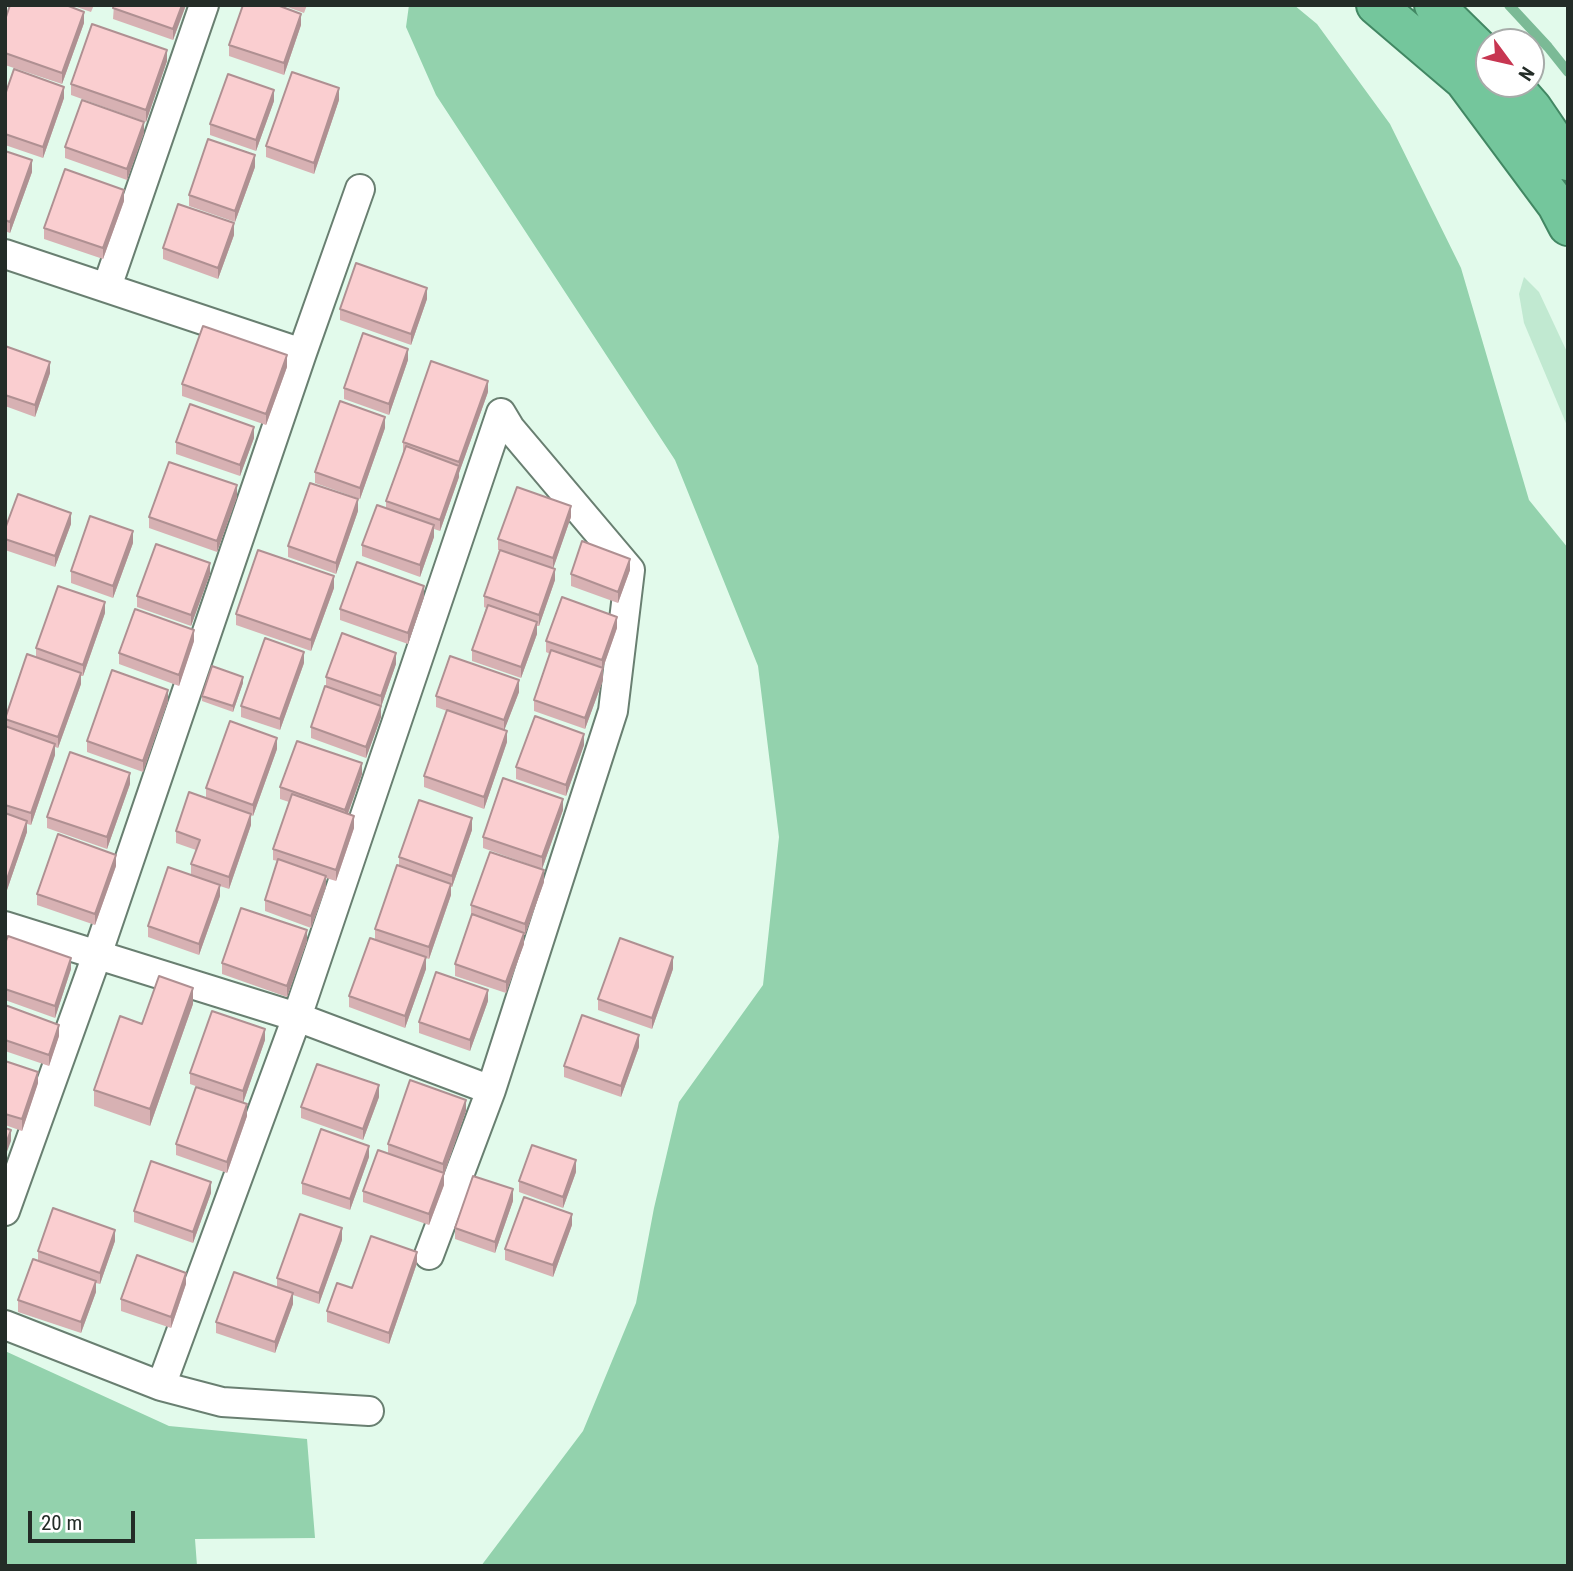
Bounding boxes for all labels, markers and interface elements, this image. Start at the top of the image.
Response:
north arrow [1475,28,1545,98]
text: N [1514,62,1539,85]
scale bar [32,1498,138,1542]
text: 20 m [41,1511,82,1535]

